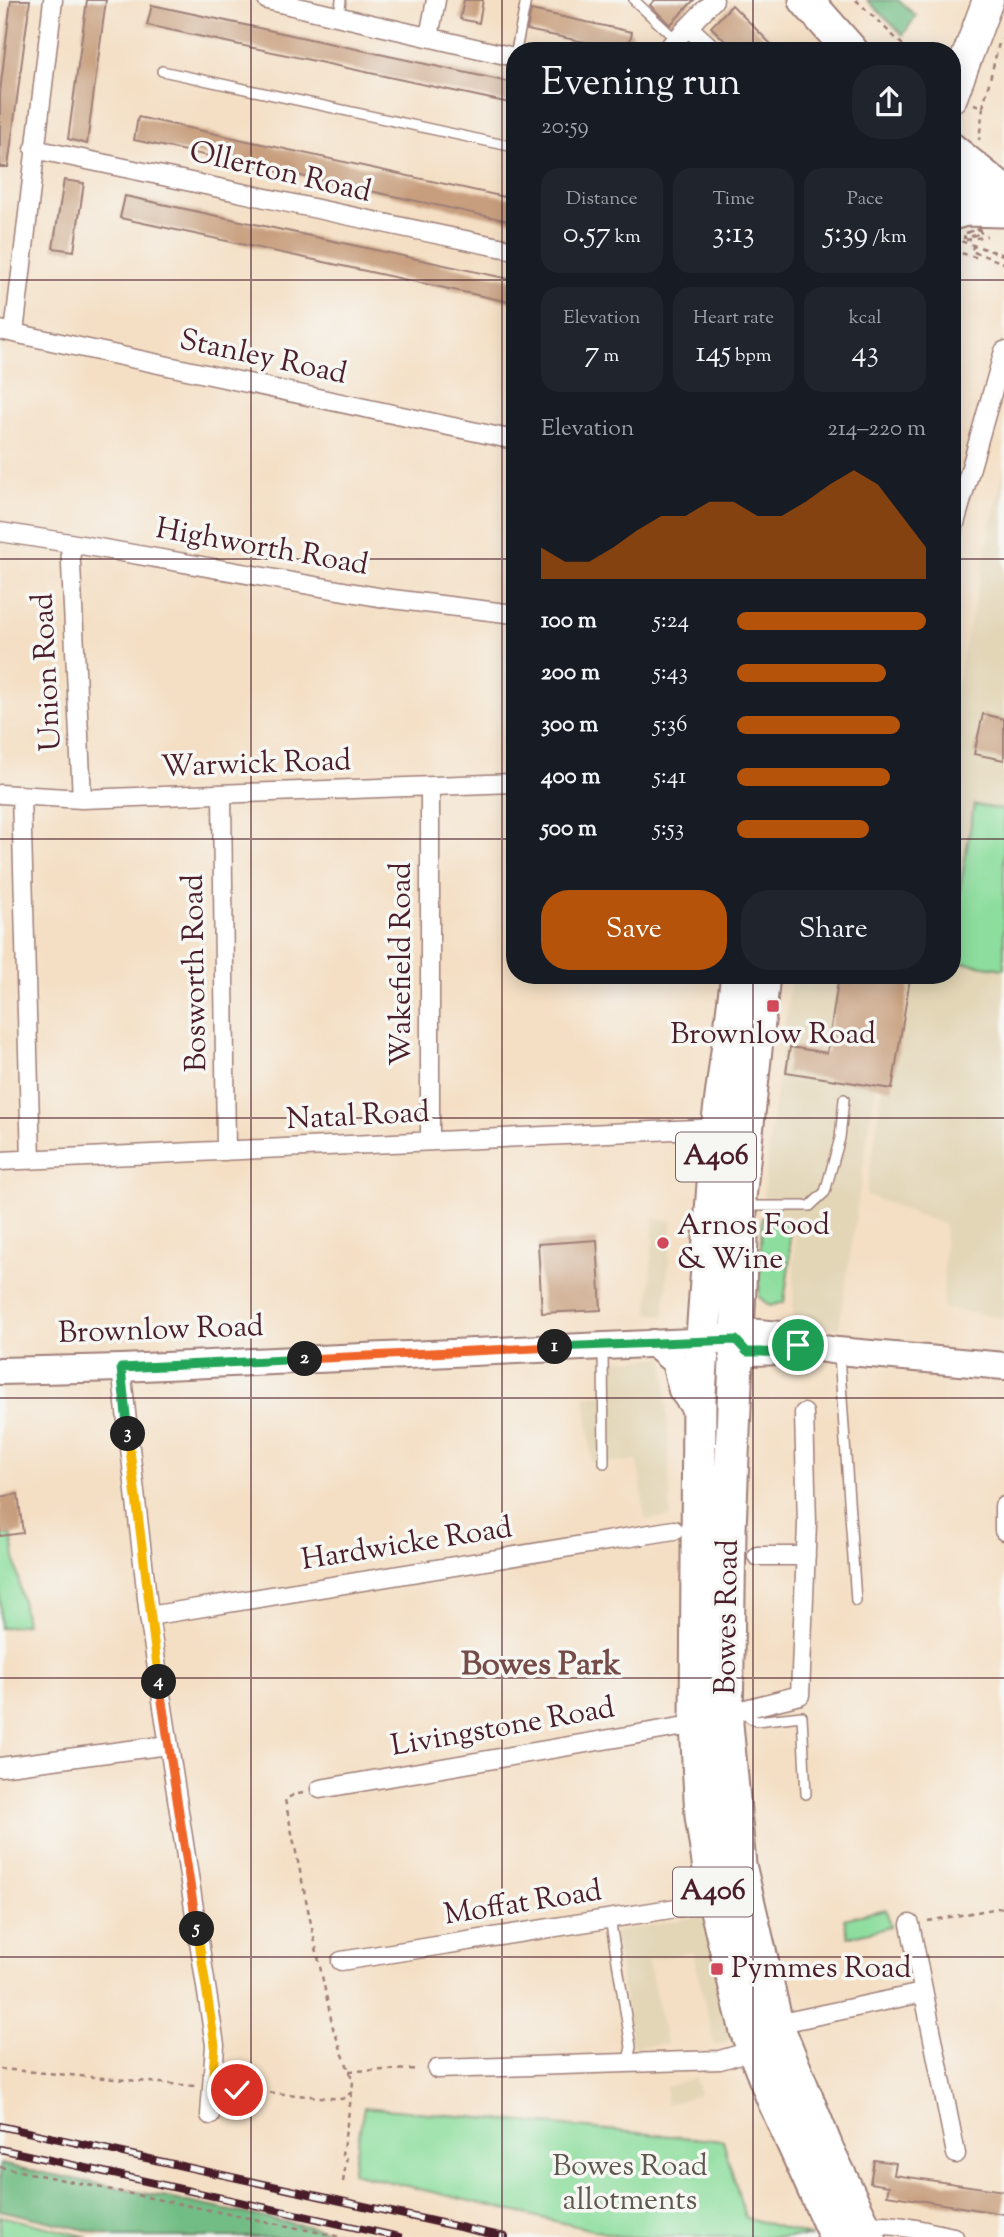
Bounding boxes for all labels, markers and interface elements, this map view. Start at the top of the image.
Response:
text: Evening run [541,58,741,112]
button: share [852,65,926,139]
text: 20:59 [541,111,589,144]
street label: Ollerton Road [185,131,375,215]
text: Distance [566,186,638,213]
text: Time [712,186,755,213]
text: Pace [847,186,883,213]
text: 0.57 [563,213,611,256]
text: 3:13 [712,213,755,256]
text: 5:39 [824,213,868,256]
text: km [611,224,641,251]
text: /km [868,224,907,251]
text: Elevation [563,305,640,332]
text: Heart rate [693,305,774,332]
text: kcal [849,305,881,332]
street label: Stanley Road [175,319,351,397]
text: 7 [584,332,599,375]
text: 145 [695,332,731,375]
text: 43 [852,332,879,375]
text: m [599,343,619,370]
text: bpm [731,343,772,370]
text: Elevation [541,413,634,446]
text: 214–220 m [827,413,926,446]
street label: Highworth Road [152,508,372,588]
street label: Union Road [22,592,74,752]
text: 100 m [541,605,597,638]
text: 5:24 [653,605,689,638]
text: 200 m [541,657,600,690]
text: 5:43 [653,657,688,690]
text: 300 m [541,709,598,742]
text: 5:36 [653,709,687,742]
street label: Warwick Road [160,740,352,790]
text: 400 m [541,761,601,794]
text: 5:41 [653,761,686,794]
text: 500 m [541,813,597,846]
text: 5:53 [653,813,684,846]
street label: Wakefield Road [381,862,424,1066]
street label: Bosworth Road [173,874,219,1072]
button: Save [541,890,727,970]
button: Share [741,890,926,970]
marker: Brownlow Road [765,998,781,1014]
place label: Brownlow Road [670,1014,876,1057]
street label: Natal Road [285,1092,431,1142]
road number: A406 [676,1132,756,1182]
place label: Arnos Food & Wine [677,1205,830,1282]
marker: Arnos Food & Wine [655,1235,671,1251]
street label: Brownlow Road [57,1306,265,1356]
pin [768,1315,828,1375]
icon: arrive [779,1326,817,1364]
pin: 1 [538,1330,572,1364]
text: 1 [551,1333,558,1360]
pin: 2 [288,1342,322,1376]
text: 2 [300,1345,309,1372]
pin: 3 [110,1416,146,1452]
text: 3 [124,1420,131,1447]
street label: Hardwicke Road [299,1507,516,1583]
street label: Bowes Road [705,1539,751,1695]
district label: Bowes Park [461,1642,621,1690]
pin: 4 [142,1664,176,1700]
text: 4 [154,1668,163,1695]
street label: Livingstone Road [388,1687,618,1769]
road number: A406 [673,1868,753,1916]
street label: Moffat Road [441,1870,605,1938]
pin: 5 [180,1912,214,1946]
text: 5 [193,1915,200,1942]
place label: Pymmes Road [731,1948,911,1991]
marker: Pymmes Road [709,1961,725,1977]
pin [207,2060,267,2120]
icon: check [218,2071,256,2109]
park label: Bowes Road allotments [552,2146,708,2223]

